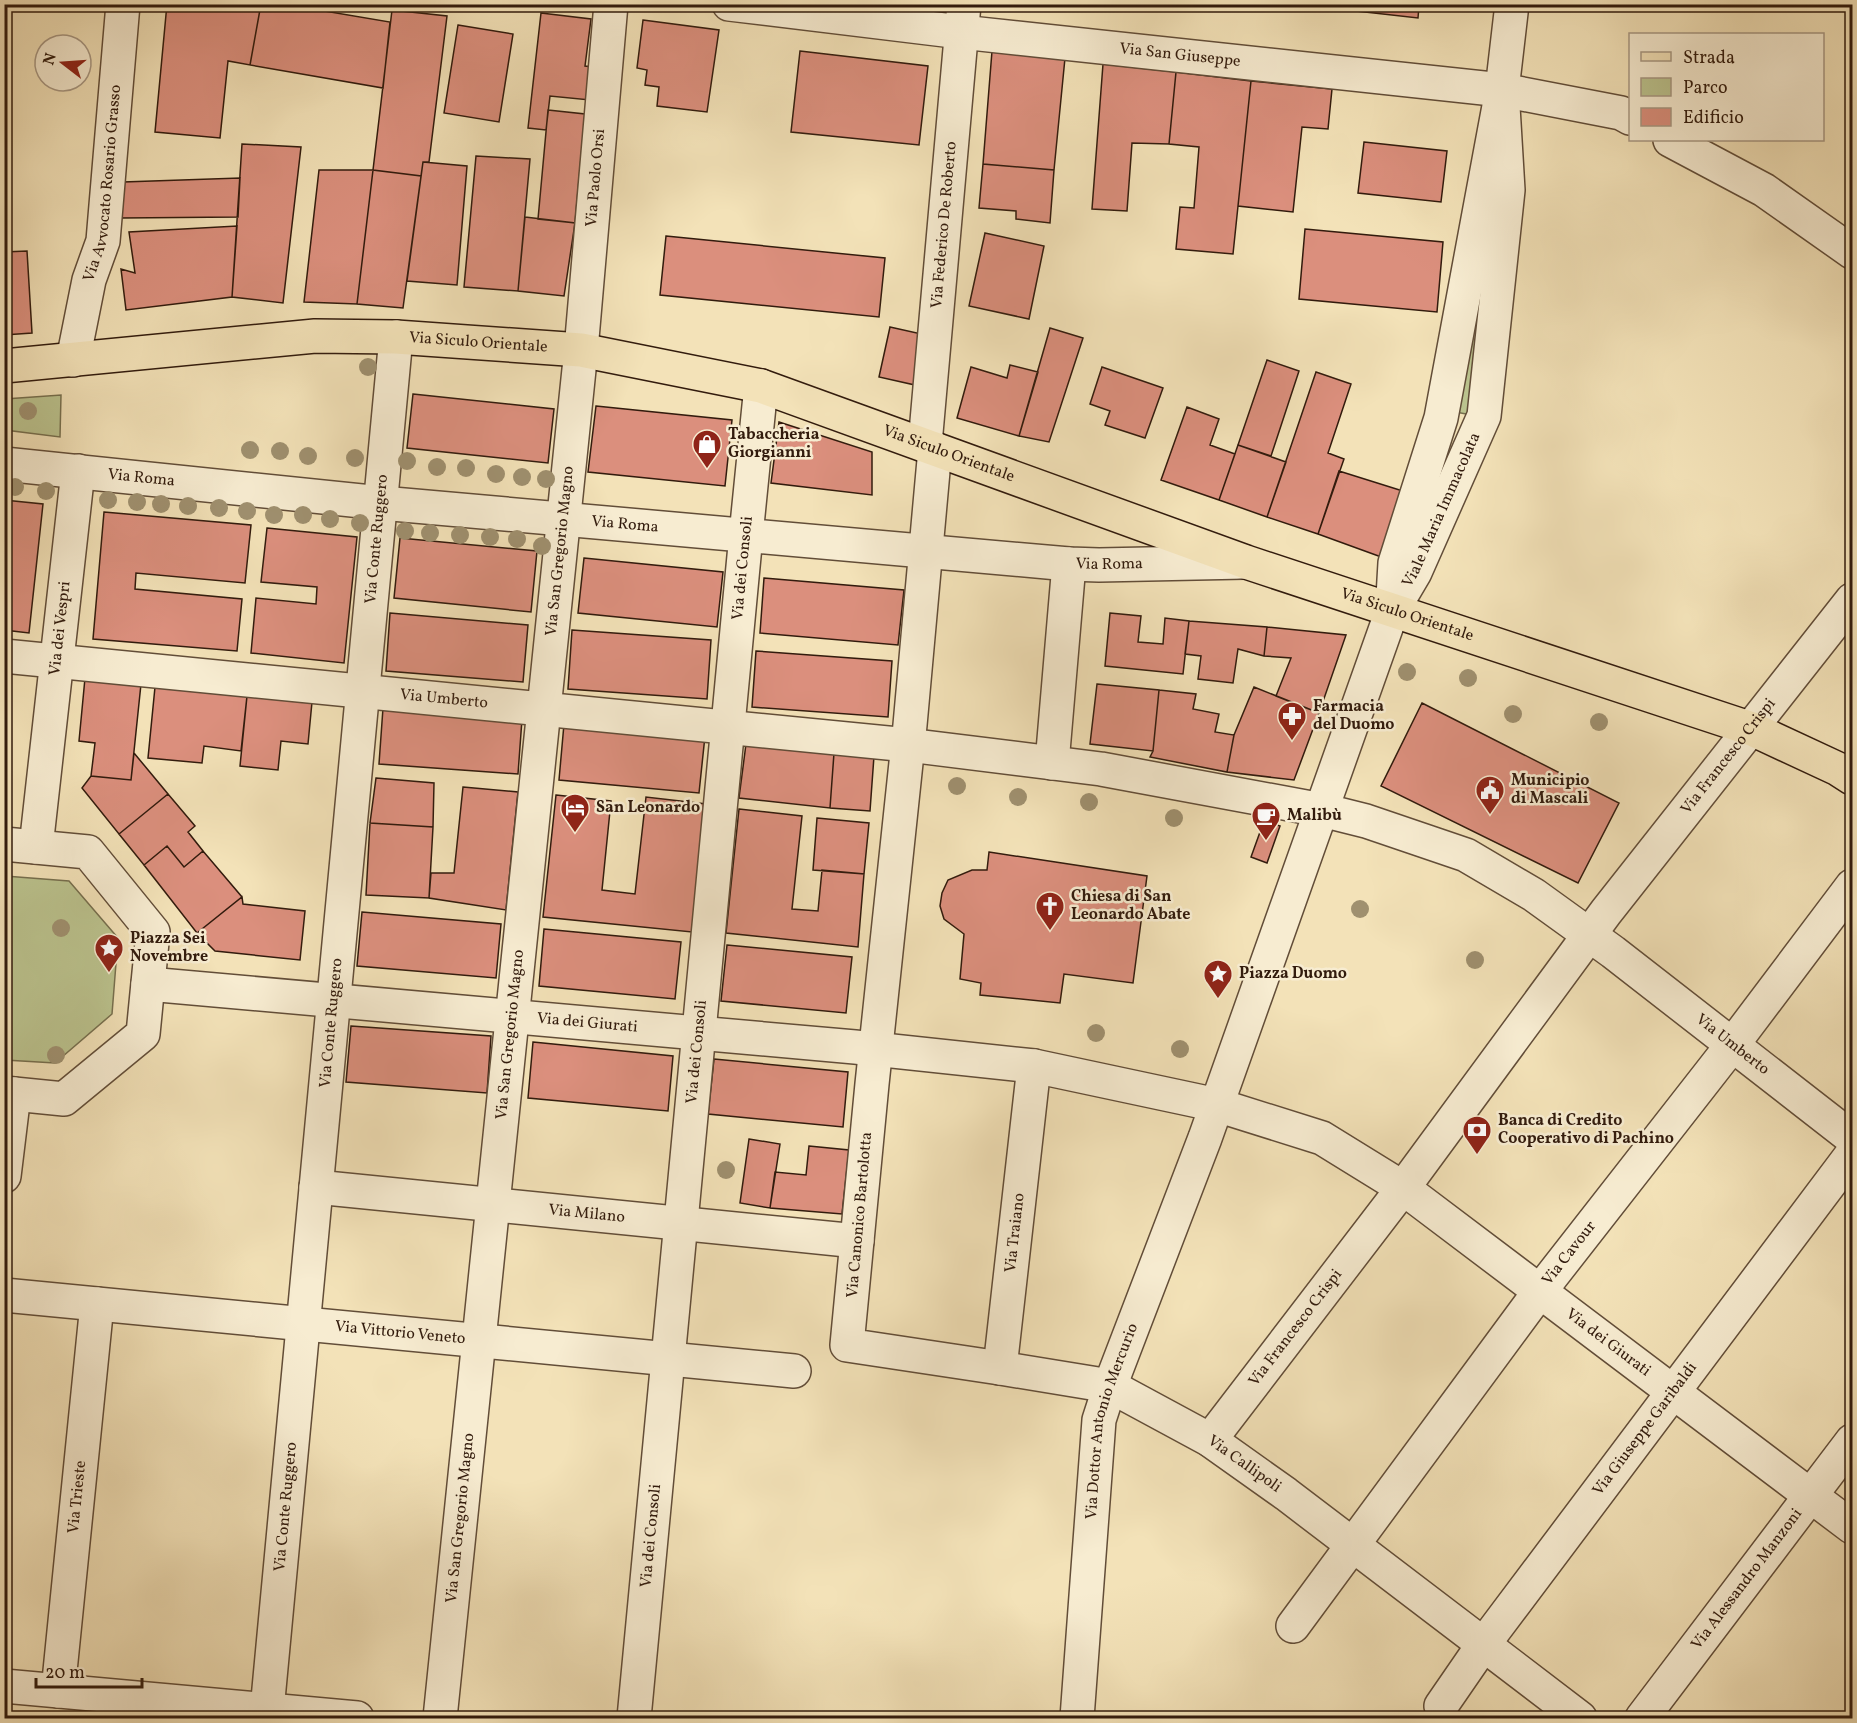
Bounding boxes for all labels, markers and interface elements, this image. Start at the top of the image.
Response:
north arrow [33,33,93,93]
legend [1629,33,1824,141]
street label: Via San Giuseppe [1118,38,1242,73]
text: Strada [1683,46,1735,71]
text: N [38,50,63,68]
text: Parco [1683,76,1728,101]
street label: Via Avvocato Rosario Grasso [78,84,127,285]
text: Edificio [1683,106,1744,131]
street label: Via Paolo Orsi [581,128,611,228]
street label: Via Federico De Roberto [926,140,963,309]
street label: Via Siculo Orientale [408,327,548,359]
street label: Via Siculo Orientale [879,420,1018,488]
place label: Tabaccheria Giorgianni [728,424,820,464]
shop icon: Tabaccheria Giorgianni [691,428,723,470]
street label: Viale Maria Immacolata [1397,429,1486,592]
street label: Via Roma [107,464,176,493]
street label: Via San Gregorio Magno [541,465,580,637]
street label: Via Conte Ruggero [360,473,394,605]
street label: Via Roma [590,511,660,539]
street label: Via dei Consoli [727,515,759,621]
street label: Via Roma [1075,553,1143,576]
street label: Via dei Vespri [44,580,77,677]
street label: Via Siculo Orientale [1338,583,1476,647]
street label: Via Umberto [399,684,489,715]
street label: Via Francesco Crispi [1676,694,1781,819]
place label: Farmacia del Duomo [1313,696,1395,736]
pharmacy icon: Farmacia del Duomo [1276,700,1308,742]
place label: Municipio di Mascali [1511,770,1590,810]
public building icon: Municipio di Mascali [1474,774,1506,816]
hotel icon: San Leonardo [559,792,591,834]
place label: San Leonardo [596,797,700,819]
cafe icon: Malibù [1250,800,1282,842]
place label: Malibù [1287,805,1342,827]
place label: Chiesa di San Leonardo Abate [1071,886,1190,926]
church icon: Chiesa di San Leonardo Abate [1034,890,1066,932]
place label: Piazza Sei Novembre [130,928,208,968]
place icon: Piazza Sei Novembre [93,932,125,974]
street label: Via San Gregorio Magno [491,948,530,1121]
street label: Via Conte Ruggero [315,957,349,1089]
place icon: Piazza Duomo [1202,958,1234,1000]
place label: Piazza Duomo [1239,963,1347,985]
street label: Via dei Consoli [681,999,713,1105]
street label: Via dei Giurati [536,1008,639,1039]
street label: Via Umberto [1691,1009,1774,1081]
place label: Banca di Credito Cooperativo di Pachino [1498,1110,1674,1150]
bank icon: Banca di Credito Cooperativo di Pachino [1461,1114,1493,1156]
street label: Via Canonico Bartolotta [842,1131,878,1299]
street label: Via Traiano [1000,1192,1031,1274]
street label: Via Milano [547,1199,626,1229]
street label: Via Cavour [1537,1216,1602,1290]
street label: Via Francesco Crispi [1244,1265,1348,1391]
street label: Via dei Giurati [1561,1303,1655,1382]
street label: Via Vittorio Veneto [334,1316,467,1350]
street label: Via Dottor Antonio Mercurio [1081,1320,1144,1520]
street label: Via Giuseppe Garibaldi [1588,1358,1703,1501]
street label: Via Callipoli [1203,1430,1286,1498]
street label: Via San Gregorio Magno [441,1432,480,1604]
street label: Via Conte Ruggero [269,1441,303,1573]
street label: Via Trieste [63,1459,92,1535]
street label: Via dei Consoli [635,1483,667,1589]
street label: Via Alessandro Manzoni [1686,1504,1808,1654]
scale bar [36,1651,142,1689]
text: 20 m [45,1661,85,1686]

